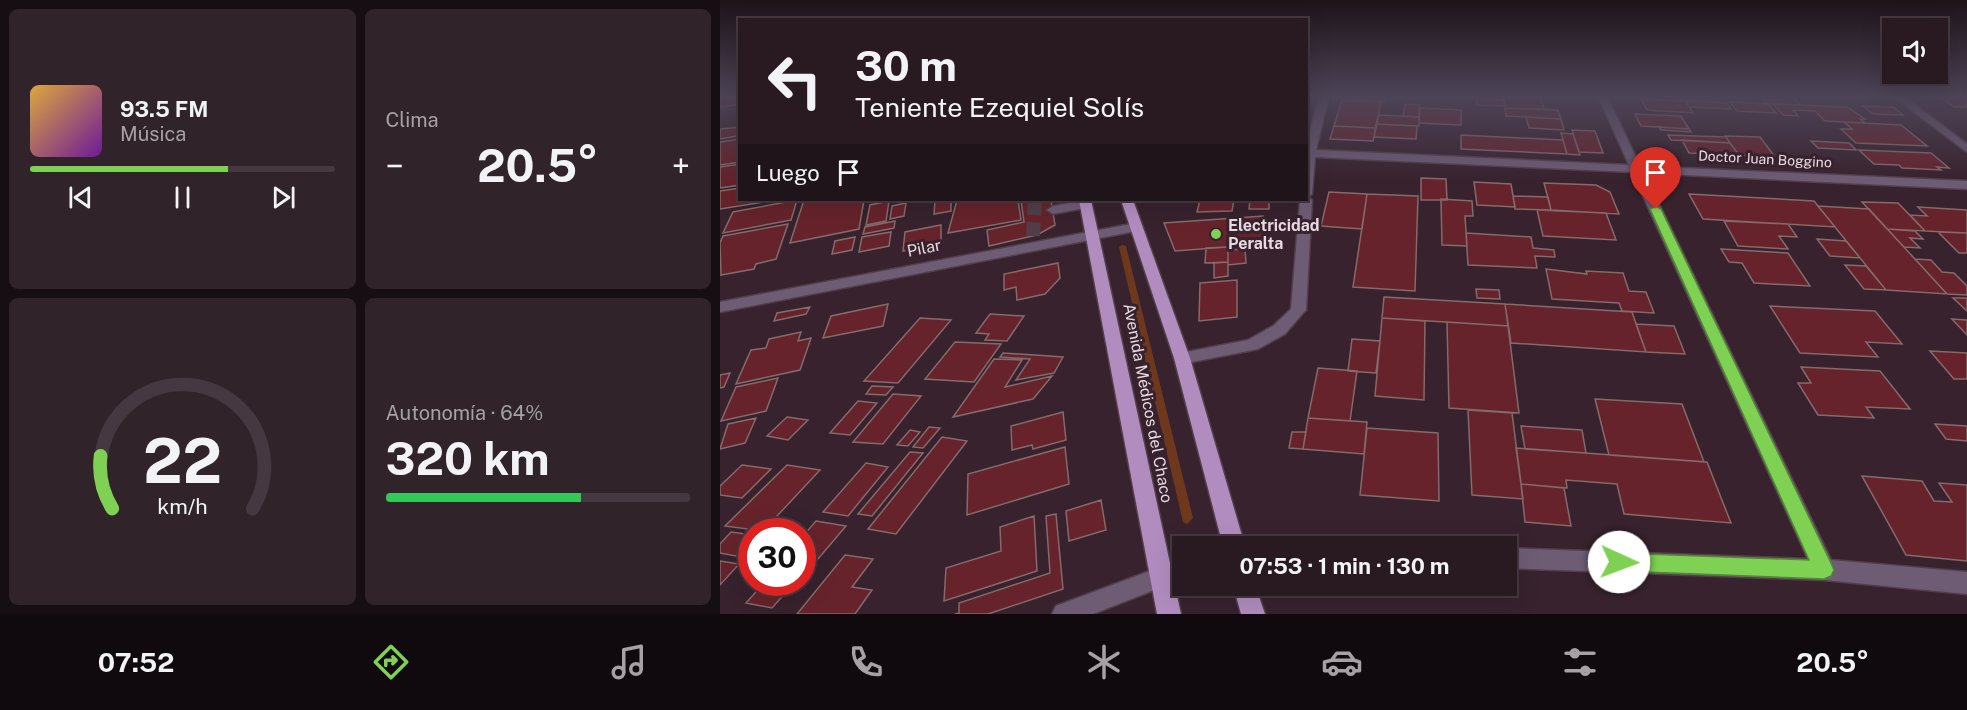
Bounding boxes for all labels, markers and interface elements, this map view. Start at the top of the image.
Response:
map controls [1882,18,1948,84]
button: sound [1882,18,1948,84]
text: 30 m [855,41,957,90]
icon: left [756,42,834,120]
text: Teniente Ezequiel Solís [855,91,1144,123]
text: 93.5 FM [120,96,208,122]
text: Clima [386,108,439,132]
text: Música [120,122,186,146]
text: 20.5° [477,139,598,192]
text: − [386,147,404,185]
text: + [672,147,690,185]
pin [1630,147,1681,209]
street label: Doctor Juan Boggino [1698,148,1832,170]
icon: arrive [832,156,865,189]
icon: arrive [1639,156,1672,189]
text: Luego [756,160,820,186]
icon: previous [64,181,97,214]
icon: pause [166,181,199,214]
icon: next [267,181,300,214]
place label: Electricidad Peralta [1228,216,1320,253]
marker: Electricidad Peralta [1209,227,1223,241]
street label: Pilar [905,235,943,261]
street label: Avenida Médicos del Chaco [1119,302,1177,504]
text: Autonomía · 64% [386,401,543,425]
text: 22 [143,424,222,497]
text: 320 km [386,432,550,485]
text: km/h [157,494,207,519]
speed limit sign: 30 [738,518,816,596]
position arrow [1587,530,1651,594]
text: 07:53 · 1 min · 130 m [1240,553,1449,579]
icon: directions [370,641,412,683]
icon: music [608,641,650,683]
icon: phone [845,641,887,683]
icon: climate [1083,641,1125,683]
icon: car [1321,641,1363,683]
icon: filters [1559,641,1601,683]
text: 07:52 [98,646,174,678]
text: 20.5° [1796,646,1869,678]

